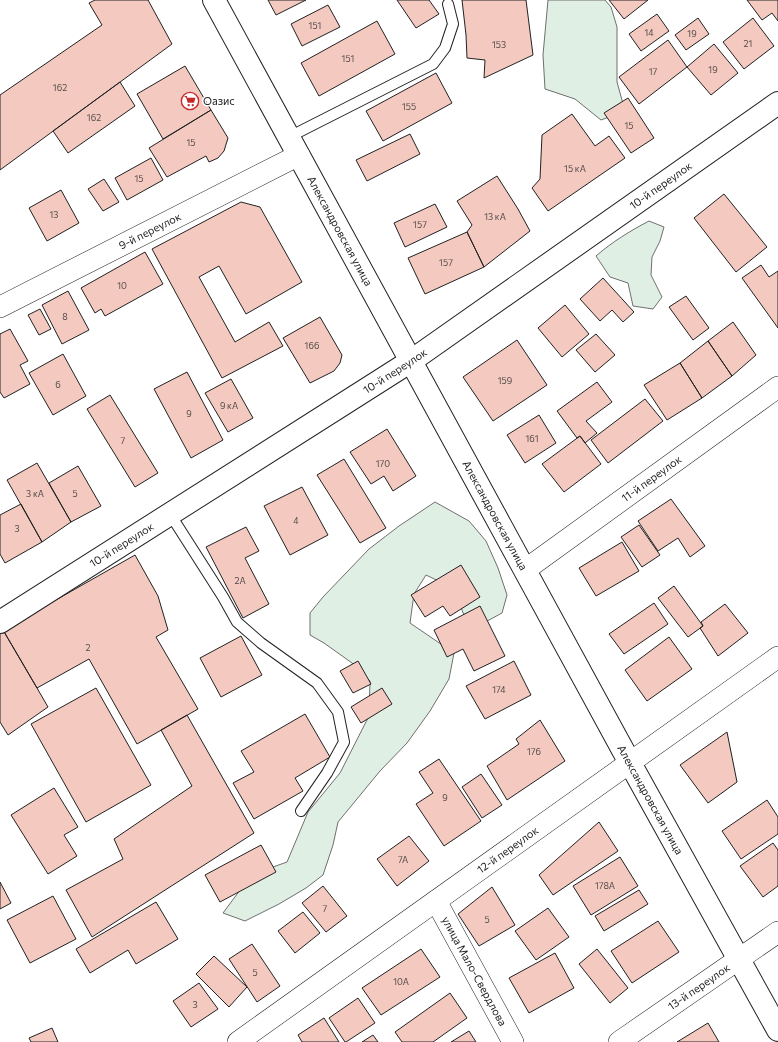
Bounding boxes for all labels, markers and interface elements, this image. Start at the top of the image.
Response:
house number: 151 [309,20,321,31]
house number: 14 [644,27,654,38]
house number: 19 [687,28,697,39]
house number: 21 [744,38,752,49]
house number: 153 [492,39,506,50]
house number: 151 [342,53,354,64]
house number: 19 [708,64,718,75]
house number: 17 [649,66,658,77]
house number: 162 [53,82,67,93]
supermarket icon: Оазис [180,91,200,111]
place label: Оазис [203,94,235,107]
house number: 155 [402,101,416,112]
house number: 162 [87,112,101,123]
house number: 15 [624,120,634,131]
house number: 15 [186,137,196,148]
street label: 10-й переулок [627,159,694,212]
house number: 15 кА [564,163,586,174]
house number: 15 [134,173,144,184]
street label: Александровская улица [305,173,376,288]
house number: 13 [50,209,58,220]
street label: 9-й переулок [116,209,183,252]
house number: 13 кА [484,211,506,222]
house number: 157 [413,219,427,230]
house number: 157 [439,257,453,268]
house number: 10 [117,280,127,291]
house number: 8 [62,311,68,322]
house number: 166 [305,340,319,351]
street label: 10-й переулок [360,345,429,396]
house number: 159 [498,375,512,386]
house number: 6 [55,379,61,390]
house number: 9 кА [220,400,238,411]
house number: 9 [186,408,192,419]
house number: 161 [525,433,539,444]
house number: 7 [121,435,126,446]
street label: 11-й переулок [619,452,684,504]
house number: 170 [376,458,390,469]
street label: Александровская улица [460,458,531,572]
house number: 3 кА [26,488,44,499]
house number: 5 [72,488,78,499]
house number: 4 [293,515,299,526]
street label: 10-й переулок [87,519,156,570]
house number: 3 [14,523,20,534]
house number: 2А [234,575,246,586]
house number: 2 [86,642,91,653]
house number: 174 [492,684,506,695]
street label: Александровская улица [615,742,686,857]
house number: 176 [527,746,541,757]
house number: 9 [442,792,448,803]
street label: 12-й переулок [474,823,541,876]
house number: 7А [398,854,408,865]
house number: 178А [595,880,615,891]
house number: 7 [323,903,328,914]
street label: улица Мало-Свердлова [440,914,510,1028]
house number: 5 [484,914,490,925]
street label: 13-й переулок [665,960,732,1012]
house number: 5 [252,967,258,978]
house number: 10А [393,976,409,987]
house number: 3 [192,999,198,1010]

